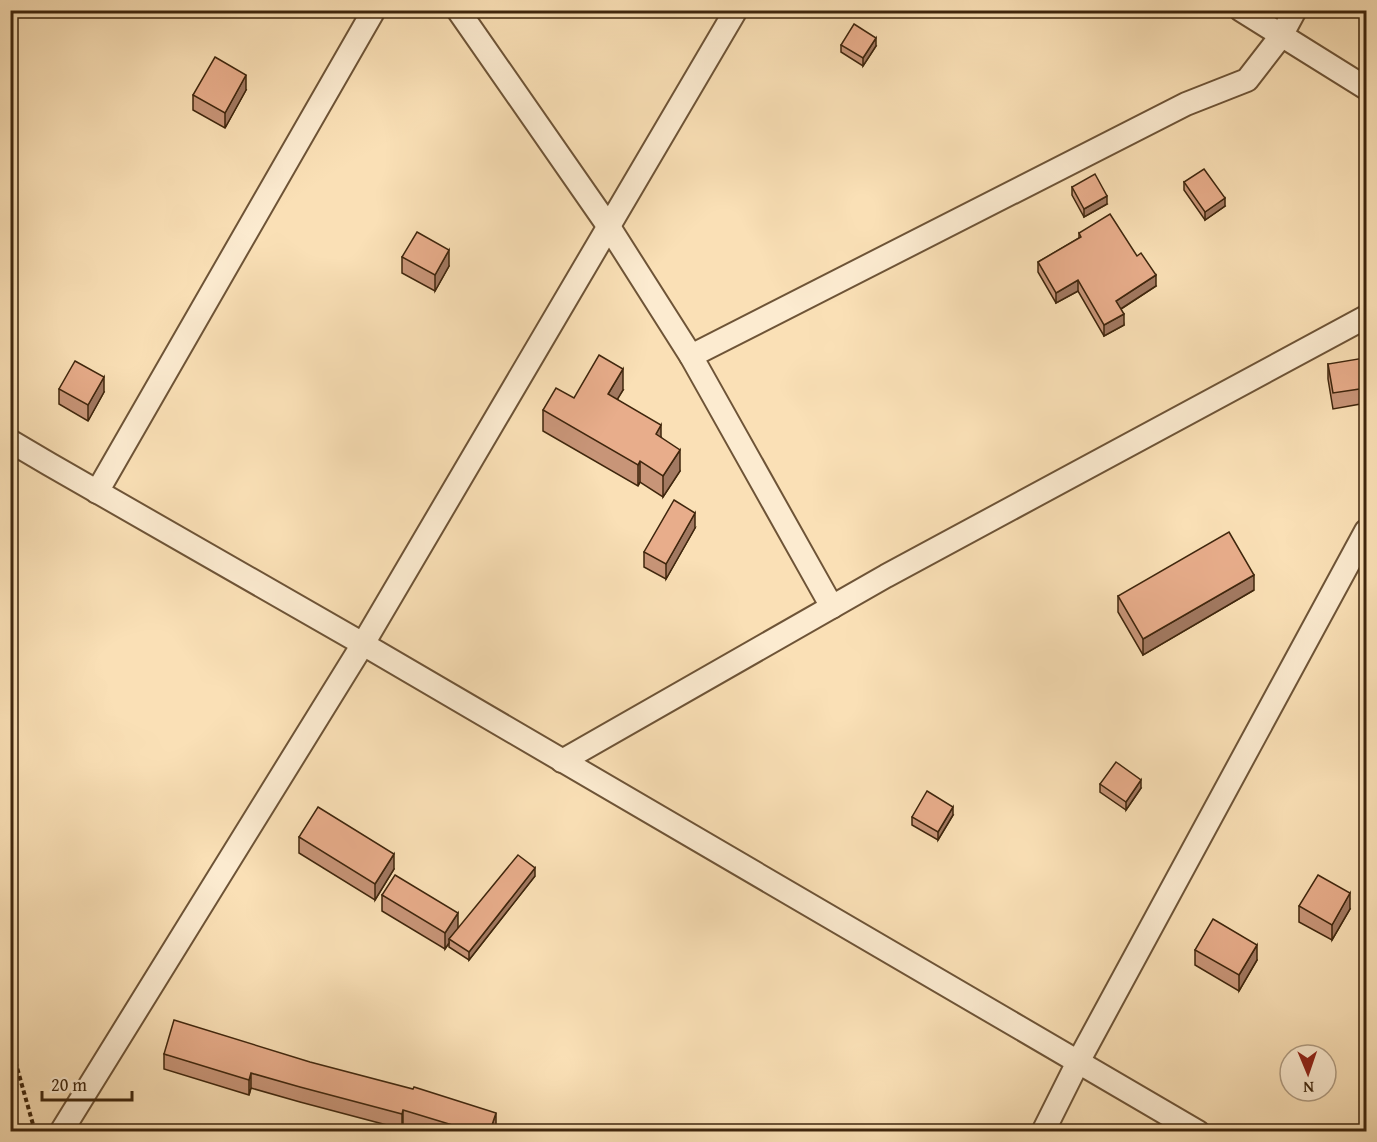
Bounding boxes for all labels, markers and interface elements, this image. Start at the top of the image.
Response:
north arrow [1278,1043,1338,1103]
scale bar [42,1064,132,1102]
text: 20 m [51,1071,87,1098]
text: N [1302,1076,1314,1100]

